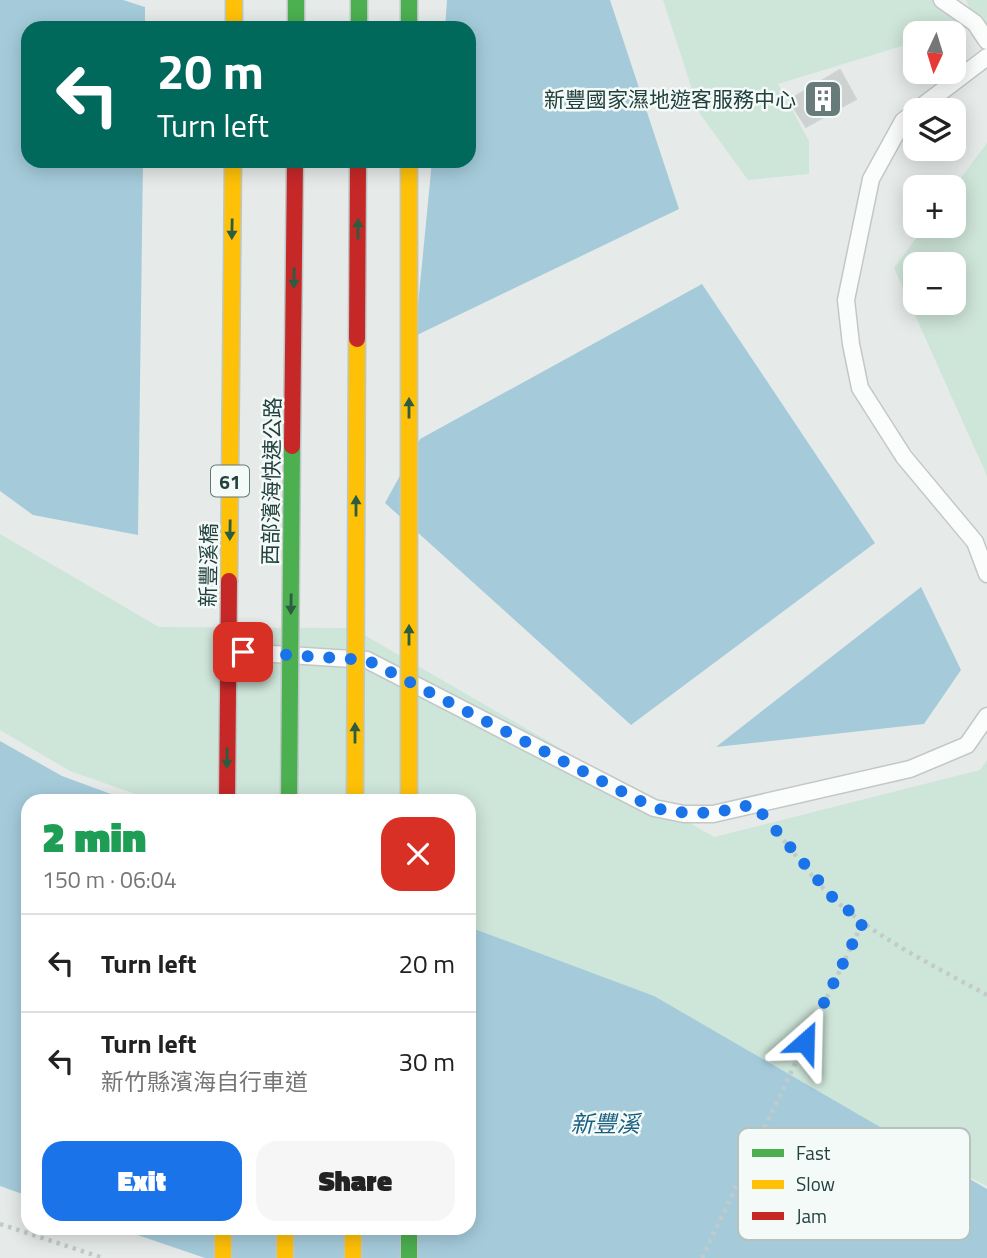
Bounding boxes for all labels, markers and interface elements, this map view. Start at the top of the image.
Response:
north arrow [903,21,966,84]
map controls [903,21,966,315]
text: 20 m [157,33,264,108]
icon: left [42,49,133,140]
building icon: 新豐國家濕地遊客服務中心 [802,78,844,120]
place label: 新豐國家濕地遊客服務中心 [544,83,796,115]
button: layers [903,98,966,161]
text: Turn left [157,101,269,149]
button: + [903,175,966,238]
one-way arrow [226,218,238,240]
one-way arrow [352,218,364,240]
button: − [903,252,966,315]
one-way arrow [288,267,299,289]
street label: 西部濱海快速公路 [254,397,288,565]
one-way arrow [403,397,415,419]
road number: 61 [211,466,249,496]
one-way arrow [351,495,362,517]
one-way arrow [224,519,235,541]
street label: 新豐溪橋 [191,523,225,607]
one-way arrow [285,593,296,615]
pin [213,622,273,682]
one-way arrow [403,624,415,646]
icon: arrive [224,633,262,671]
one-way arrow [350,722,361,744]
one-way arrow [222,747,233,769]
text: 2 min [42,804,146,868]
button: close [381,817,455,891]
text: 150 m · 06:04 [42,862,177,897]
icon: left [42,944,80,982]
text: Turn left [101,944,196,983]
text: 20 m [398,944,455,983]
position arrow [768,1005,842,1079]
text: Turn left [101,1024,196,1063]
icon: left [42,1042,80,1080]
text: 30 m [398,1042,455,1081]
text: 新竹縣濱海自行車道 [101,1064,308,1099]
water label: 新豐溪 [571,1106,643,1141]
legend [738,1128,970,1240]
text: Fast [796,1138,831,1167]
button: Exit [42,1141,242,1221]
button: Share [256,1141,455,1221]
text: Slow [796,1169,835,1198]
text: Jam [796,1201,827,1230]

